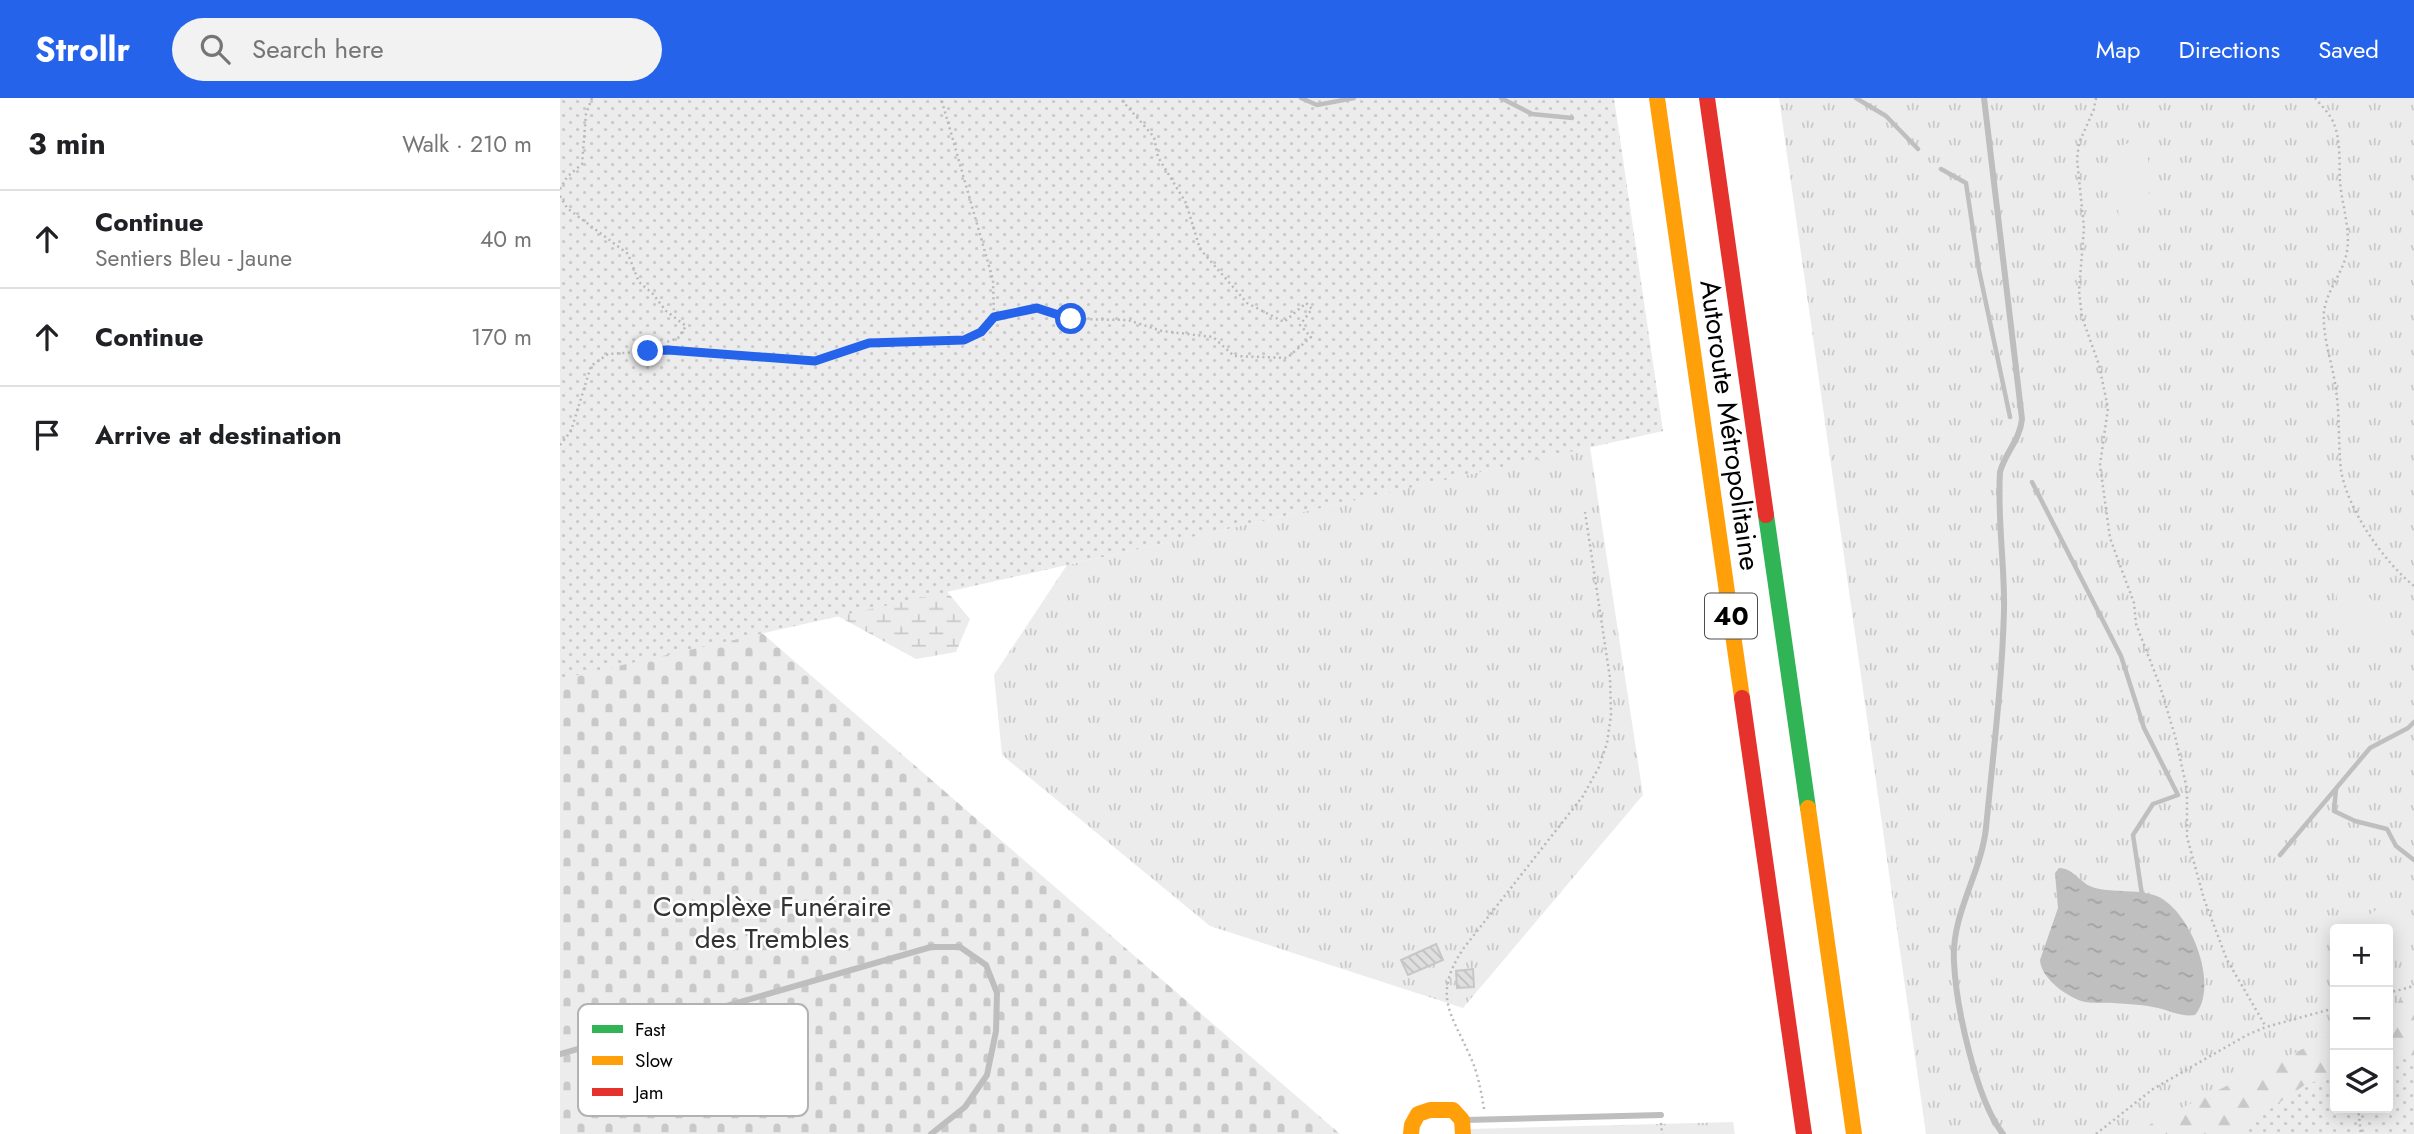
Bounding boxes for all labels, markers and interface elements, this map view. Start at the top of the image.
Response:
search box [172,18,662,81]
text: Strollr [35,26,130,73]
icon: search [196,30,234,68]
text: Search here [252,30,384,68]
text: Map [2096,32,2141,67]
text: Directions [2179,32,2280,67]
text: Saved [2318,32,2379,67]
text: 3 min [28,122,106,165]
text: Walk · 210 m [402,127,532,161]
text: Continue [95,203,204,241]
icon: ahead [28,220,66,258]
text: 40 m [480,222,532,256]
text: Sentiers Bleu - Jaune [95,241,292,275]
street label: Autoroute Métropolitaine [1689,277,1771,573]
route start [1055,303,1086,334]
icon: ahead [28,318,66,356]
text: Continue [95,318,204,356]
text: 170 m [471,320,532,354]
route end [632,335,663,366]
icon: arrive [28,416,66,454]
text: Arrive at destination [95,416,342,454]
road number: 40 [1705,594,1757,638]
park label: Complèxe Funéraire des Trembles [653,886,891,959]
map controls [2330,924,2393,1113]
button: + [2330,924,2393,987]
button: − [2330,987,2393,1050]
legend [578,1004,808,1116]
text: Fast [635,1016,666,1043]
text: Slow [635,1047,673,1074]
button: layers [2330,1050,2393,1113]
text: Jam [632,1079,664,1106]

